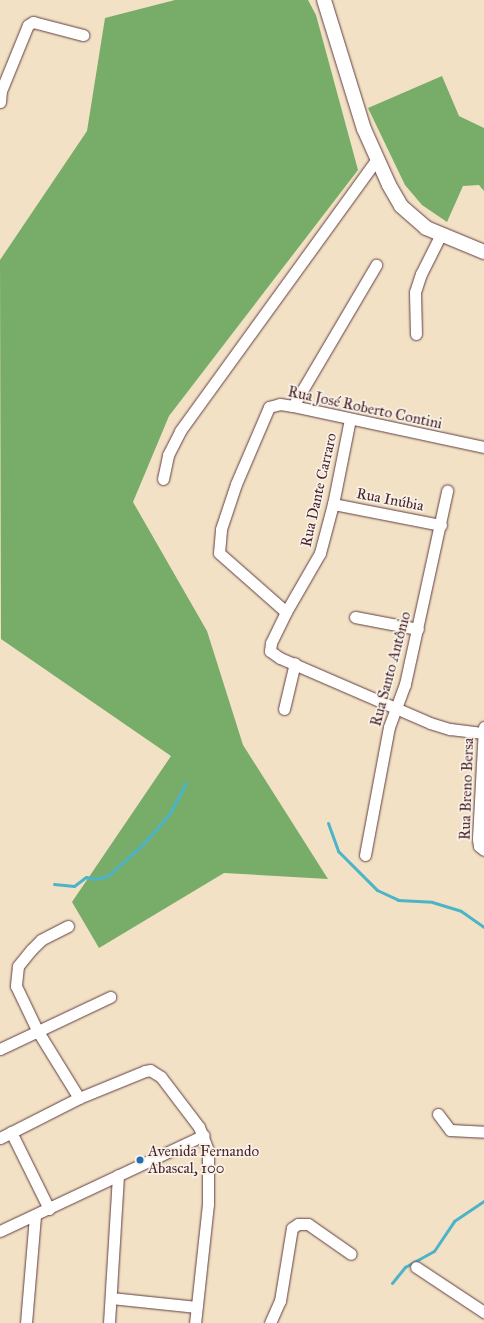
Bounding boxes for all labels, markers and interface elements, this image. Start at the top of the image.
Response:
street label: Rua José Roberto Contini [286,383,444,433]
street label: Rua Dante Carraro [297,431,341,549]
street label: Rua Inúbia [355,485,425,515]
street label: Rua Santo Antônio [367,610,415,728]
street label: Rua Breno Bersa [456,738,478,840]
place label: Avenida Fernando Abascal, 100 [148,1142,259,1177]
marker: Avenida Fernando Abascal, 100 [135,1155,145,1165]

